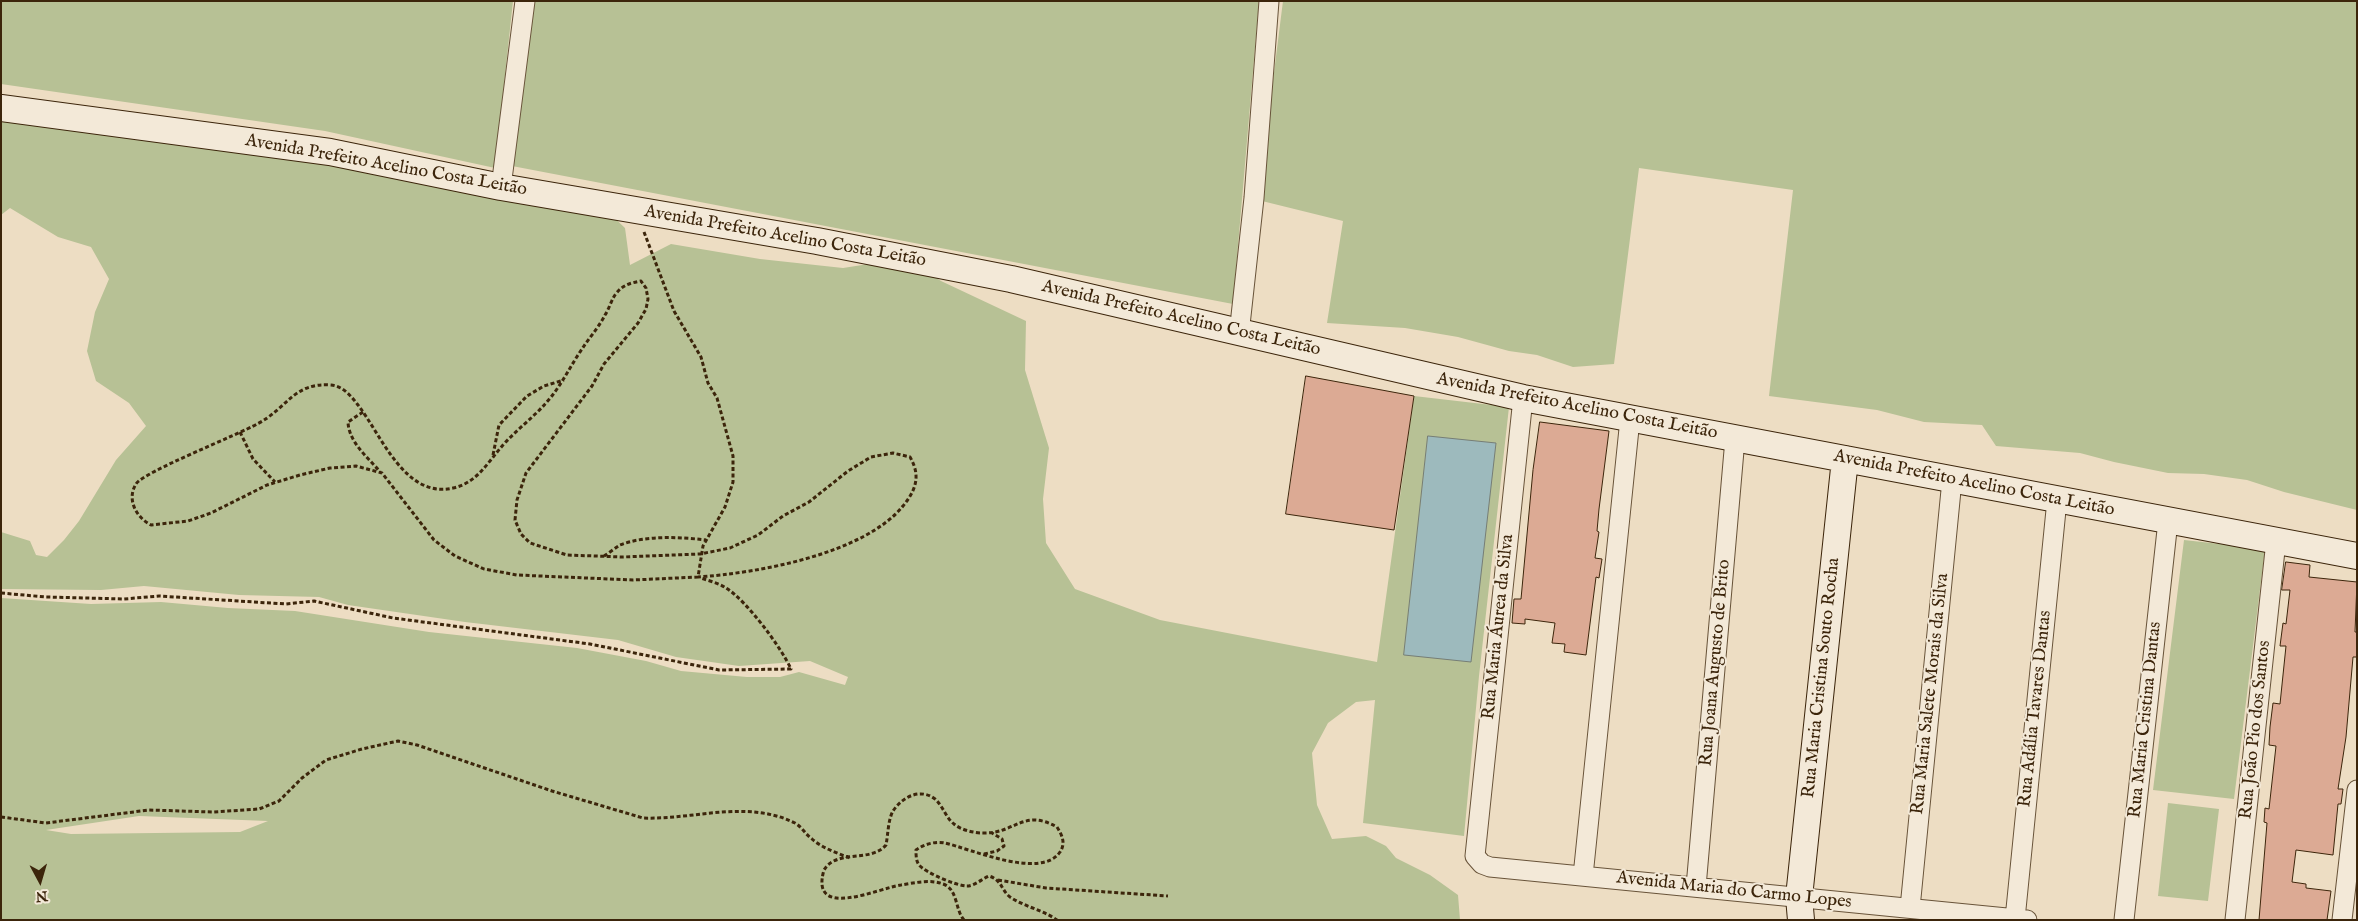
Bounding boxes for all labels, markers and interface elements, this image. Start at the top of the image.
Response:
street label: Avenida Prefeito Acelino Costa Leitão [243,131,529,201]
street label: Avenida Prefeito Acelino Costa Leitão [642,202,928,272]
street label: Avenida Prefeito Acelino Costa Leitão [1039,276,1323,362]
street label: Avenida Prefeito Acelino Costa Leitão [1435,369,1719,445]
street label: Avenida Prefeito Acelino Costa Leitão [1832,446,2116,522]
street label: Rua Maria Áurea da Silva [1479,533,1519,721]
street label: Rua Maria Cristina Souto Rocha [1799,557,1845,799]
street label: Rua Joana Augusto de Brito [1696,559,1736,767]
street label: Rua Maria Salete Morais da Silva [1908,572,1954,816]
street label: Rua Adália Tavares Dantas [2015,609,2057,809]
street label: Rua Maria Cristina Dantas [2125,621,2167,819]
street label: Rua João Pio dos Santos [2236,640,2276,820]
north arrow [15,856,65,906]
street label: Avenida Maria do Carmo Lopes [1615,868,1853,914]
text: N [35,886,49,906]

